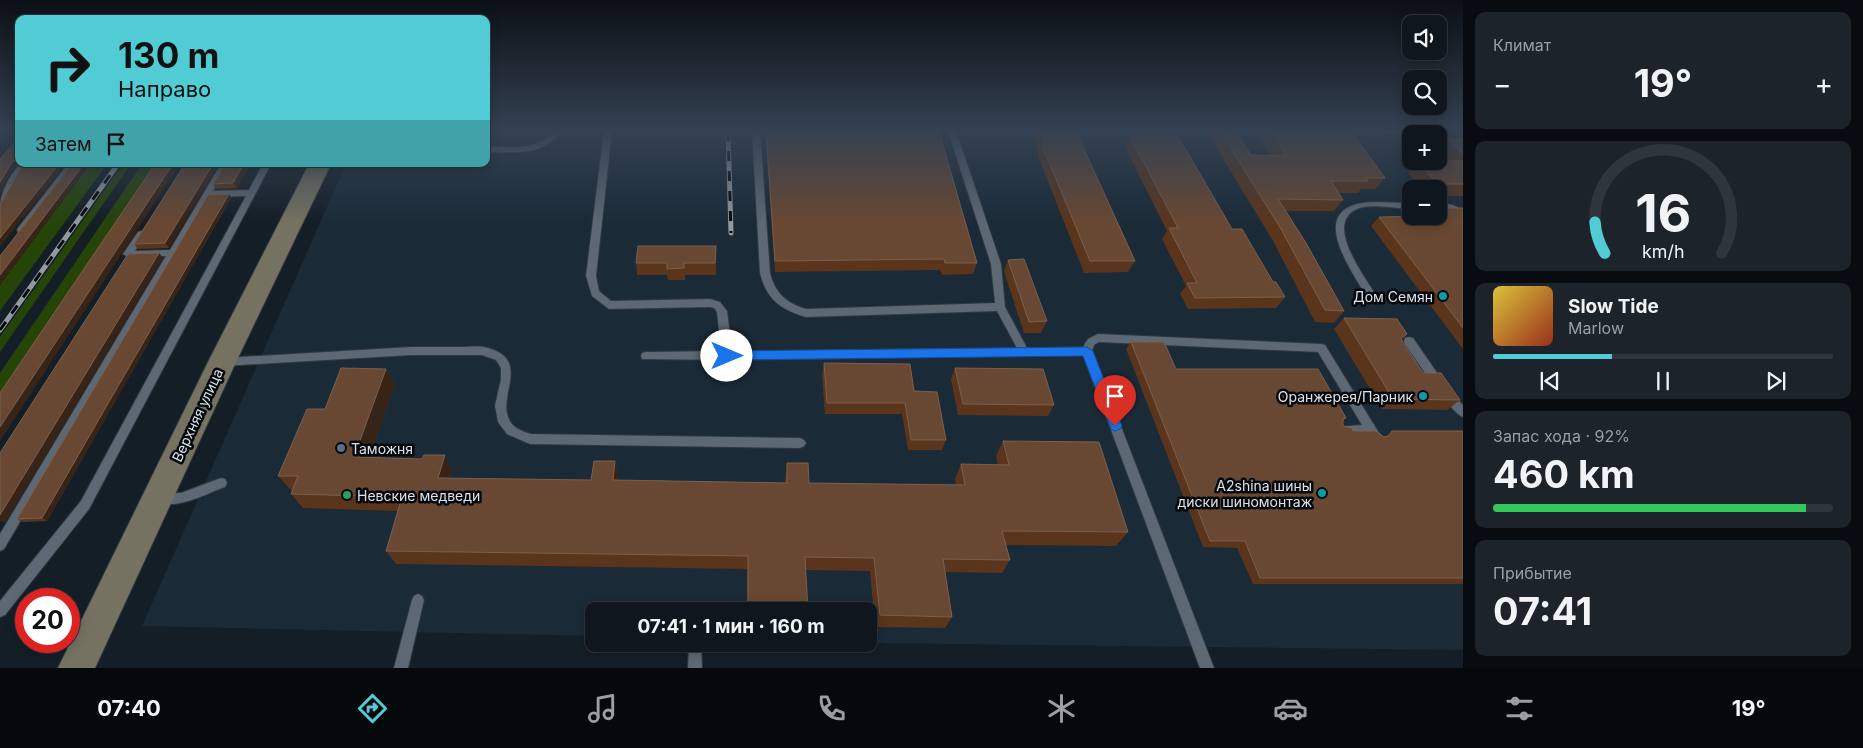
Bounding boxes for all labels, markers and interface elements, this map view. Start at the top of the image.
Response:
map controls [1402,15,1447,225]
button: sound [1402,15,1447,60]
text: 130 m [118,34,220,76]
icon: right [35,35,100,100]
text: Климат [1493,35,1551,55]
text: 19° [1634,60,1692,106]
text: − [1493,67,1512,101]
text: + [1814,67,1833,101]
button: search [1402,70,1447,115]
text: Направо [118,76,211,102]
button: + [1402,125,1447,170]
icon: arrive [102,130,130,158]
text: Затем [35,133,92,156]
button: − [1402,180,1447,225]
text: 16 [1635,182,1691,245]
text: km/h [1642,241,1684,262]
place label: Дом Семян [1353,288,1433,305]
marker: Дом Семян [1437,290,1449,302]
text: Slow Tide [1568,295,1659,318]
text: Marlow [1568,318,1624,338]
position arrow [700,329,752,381]
street label: Верхняя улица [168,366,226,464]
icon: previous [1536,367,1564,395]
icon: pause [1649,367,1677,395]
icon: next [1762,367,1790,395]
pin [1094,375,1136,426]
icon: arrive [1101,382,1129,410]
place label: Оранжерея/Парник [1278,388,1413,405]
marker: Оранжерея/Парник [1417,390,1429,402]
text: Запас хода · 92% [1493,426,1630,446]
place label: Таможня [351,440,413,457]
marker: Таможня [335,442,347,454]
text: 460 km [1493,451,1635,497]
place label: A2shina шины диски шиномонтаж [1177,477,1312,510]
place label: Невские медведи [357,487,480,504]
marker: A2shina шины диски шиномонтаж [1316,487,1328,499]
marker: Невские медведи [341,489,353,501]
text: Прибытие [1493,563,1572,583]
speed limit sign: 20 [15,588,80,653]
text: 07:41 [1493,588,1592,634]
text: 07:41 · 1 мин · 160 m [637,615,825,638]
icon: directions [355,691,390,726]
icon: music [585,691,620,726]
icon: phone [814,691,849,726]
icon: climate [1044,691,1079,726]
icon: car [1273,691,1308,726]
icon: filters [1502,691,1537,726]
text: 07:40 [97,695,161,721]
text: 19° [1732,695,1766,721]

